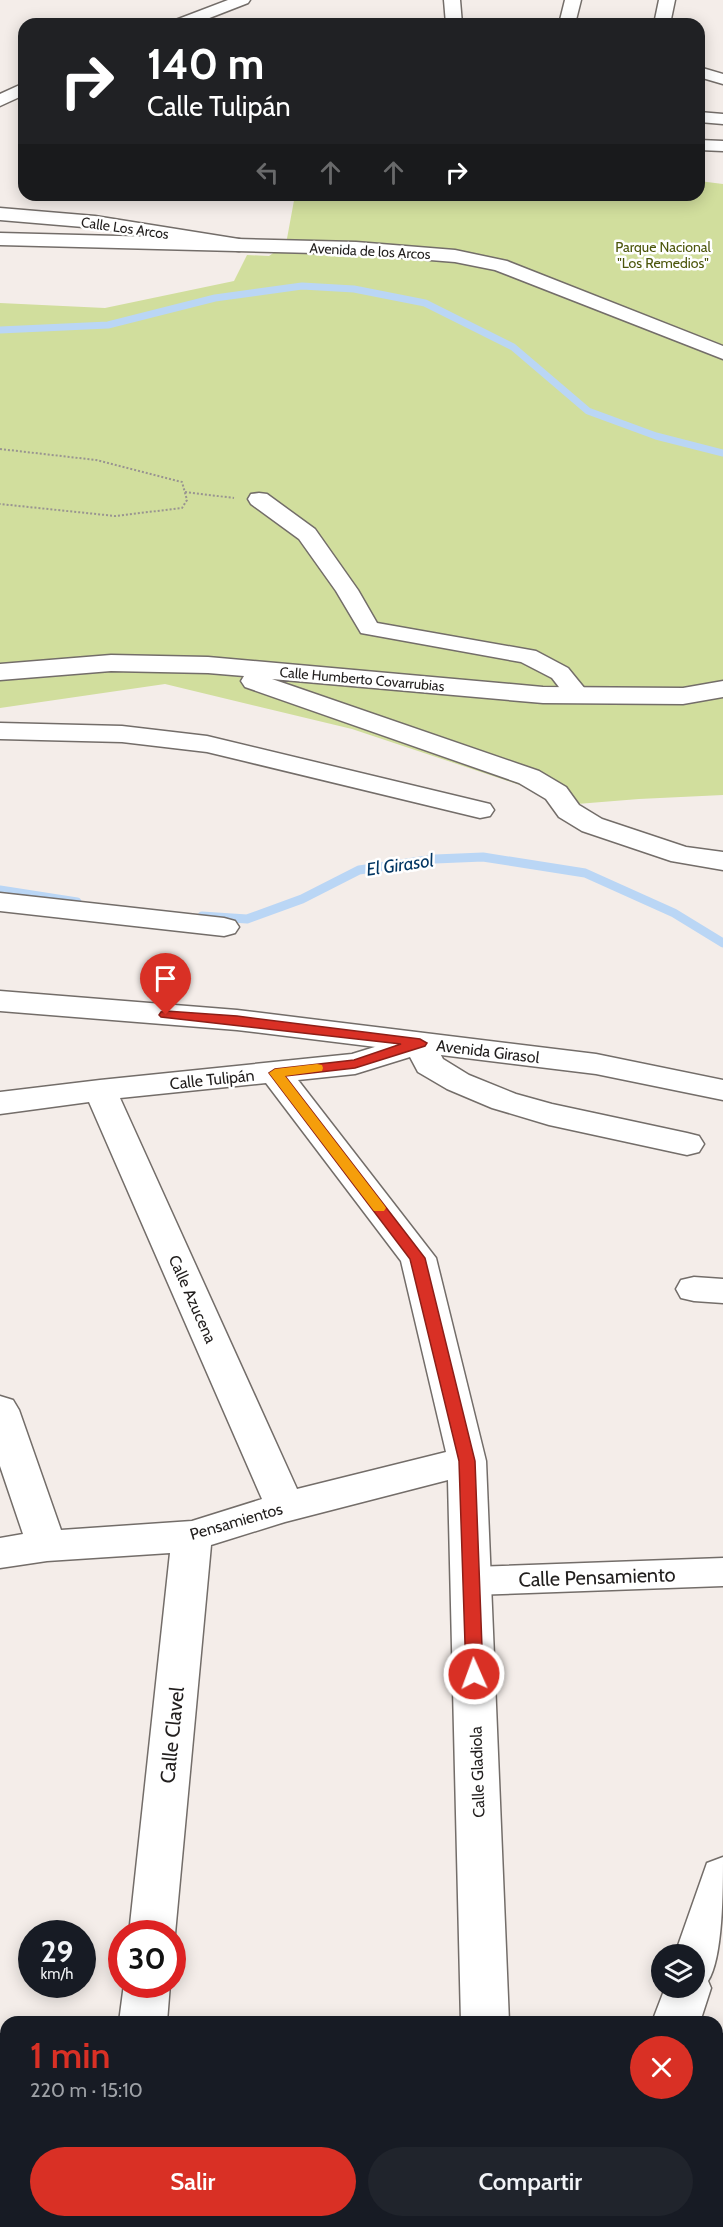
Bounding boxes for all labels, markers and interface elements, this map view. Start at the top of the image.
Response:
text: 140 m [147,38,264,90]
icon: right [48,42,126,120]
text: Calle Tulipán [147,90,290,123]
icon: left [251,156,284,189]
icon: ahead [314,156,347,189]
icon: ahead [377,156,410,189]
icon: right [440,156,473,189]
street label: Calle Los Arcos [80,213,170,243]
park label: Parque Nacional "Los Remedios" [615,238,711,272]
street label: Avenida de los Arcos [309,239,431,263]
street label: Calle Humberto Covarrubias [279,663,445,695]
water label: El Girasol [365,849,436,881]
pin [140,953,191,1015]
icon: arrive [149,962,182,995]
street label: Avenida Girasol [435,1036,541,1067]
street label: Calle Tulipán [169,1066,255,1093]
street label: Calle Azucena [165,1252,221,1347]
street label: Pensamientos [188,1499,285,1544]
street label: Calle Pensamiento [518,1562,676,1592]
position arrow [442,1642,506,1706]
street label: Calle Clavel [155,1685,189,1784]
street label: Calle Gladiola [466,1726,489,1818]
speed limit sign: 30 [108,1920,186,1998]
text: 29 [41,1933,73,1970]
map controls [651,1944,705,1998]
button: layers [651,1944,705,1998]
text: km/h [41,1965,73,1983]
text: 1 min [30,2033,110,2077]
button: close [630,2036,693,2099]
text: 220 m · 15:10 [30,2078,143,2102]
button: Salir [30,2147,356,2216]
button: Compartir [368,2147,693,2216]

